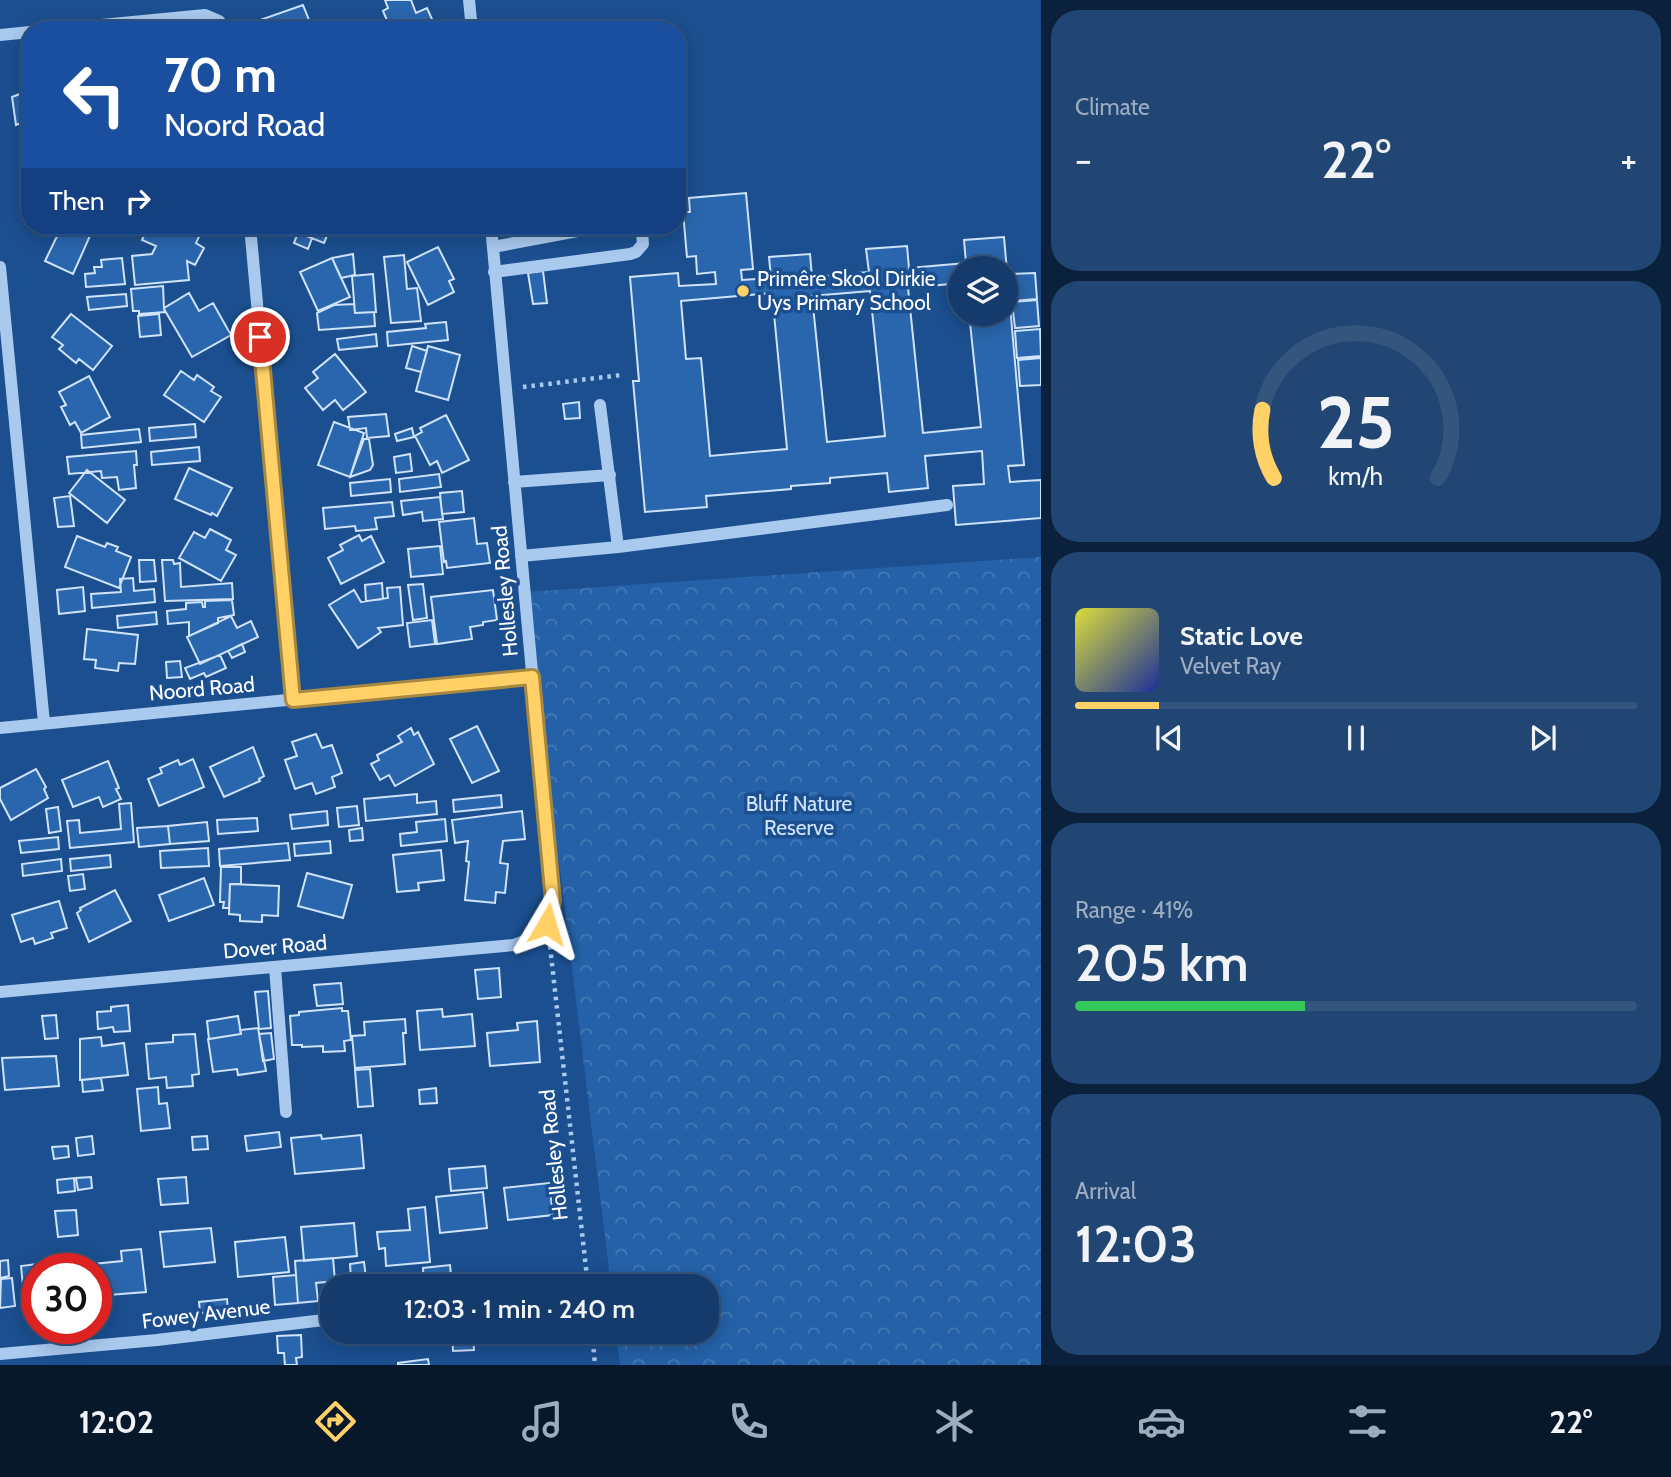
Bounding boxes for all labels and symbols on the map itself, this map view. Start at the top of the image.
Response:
place label: Primêre Skool Dirkie Uys Primary School [757,266,936,315]
marker: Primêre Skool Dirkie Uys Primary School [735,283,751,299]
pin [230,307,290,367]
street label: Hollesley Road [486,524,523,658]
street label: Noord Road [148,671,256,706]
park label: Bluff Nature Reserve [746,791,853,840]
position arrow [510,887,584,961]
street label: Dover Road [222,930,328,964]
street label: Hollesley Road [534,1088,573,1222]
speed limit sign: 30 [21,1253,112,1344]
street label: Fowey Avenue [140,1293,272,1334]

